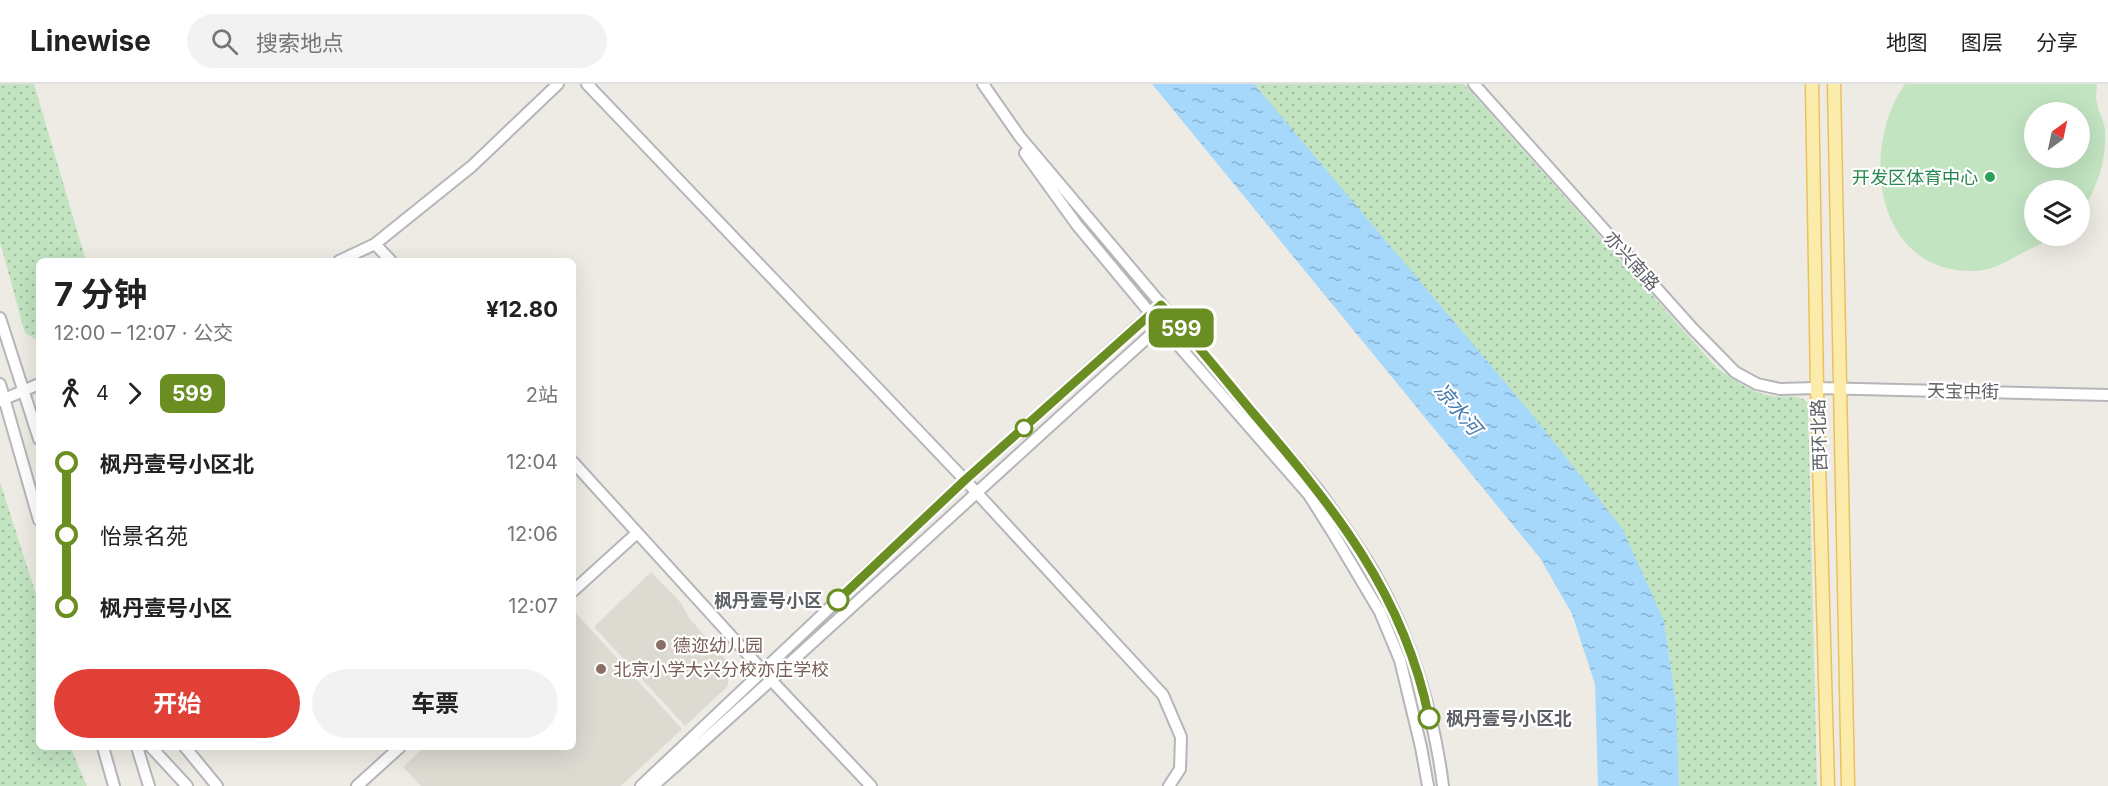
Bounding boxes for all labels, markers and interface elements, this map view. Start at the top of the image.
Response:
search box [187,14,607,68]
text: Linewise [30,24,151,58]
icon: search [208,25,241,58]
text: 搜索地点 [256,30,344,56]
text: 地图 [1886,30,1928,55]
text: 图层 [1961,30,2003,55]
text: 分享 [2036,30,2078,55]
north arrow [2024,102,2090,168]
map controls [2024,102,2090,246]
place label: 开发区体育中心 [1852,167,1978,188]
marker: 开发区体育中心 [1983,170,1997,184]
button: layers [2024,180,2090,246]
street label: 亦兴南路 [1600,227,1664,295]
text: 7 分钟 [54,274,147,314]
text: ¥12.80 [486,296,558,322]
line badge: 599 [1146,308,1216,348]
text: 599 [1161,316,1201,341]
text: 12:00 – 12:07 · 公交 [54,321,233,345]
icon: walk [54,377,87,410]
icon: forward [118,377,151,410]
water label: 凉水河 [1430,378,1489,443]
street label: 天宝中街 [1927,380,1999,402]
text: 4 [96,381,109,405]
text: 599 [172,381,213,406]
text: 2站 [526,383,558,407]
street label: 西环北路 [1807,399,1831,471]
unlabelled marker [1015,419,1033,437]
text: 12:04 [506,450,558,474]
text: 枫丹壹号小区北 [100,451,254,477]
text: 12:06 [507,522,558,546]
text: 怡景名苑 [100,523,188,549]
marker: 枫丹壹号小区 [827,589,849,611]
place label: 枫丹壹号小区 [714,590,822,611]
text: 12:07 [508,594,558,618]
text: 枫丹壹号小区 [100,595,232,621]
place label: 德迩幼儿园 [673,635,763,656]
marker: 德迩幼儿园 [654,638,668,652]
place label: 北京小学大兴分校亦庄学校 [613,659,829,680]
marker: 北京小学大兴分校亦庄学校 [594,662,608,676]
button: 开始 [54,669,300,738]
button: 车票 [312,669,558,738]
marker: 枫丹壹号小区北 [1418,707,1440,729]
place label: 枫丹壹号小区北 [1446,708,1572,729]

